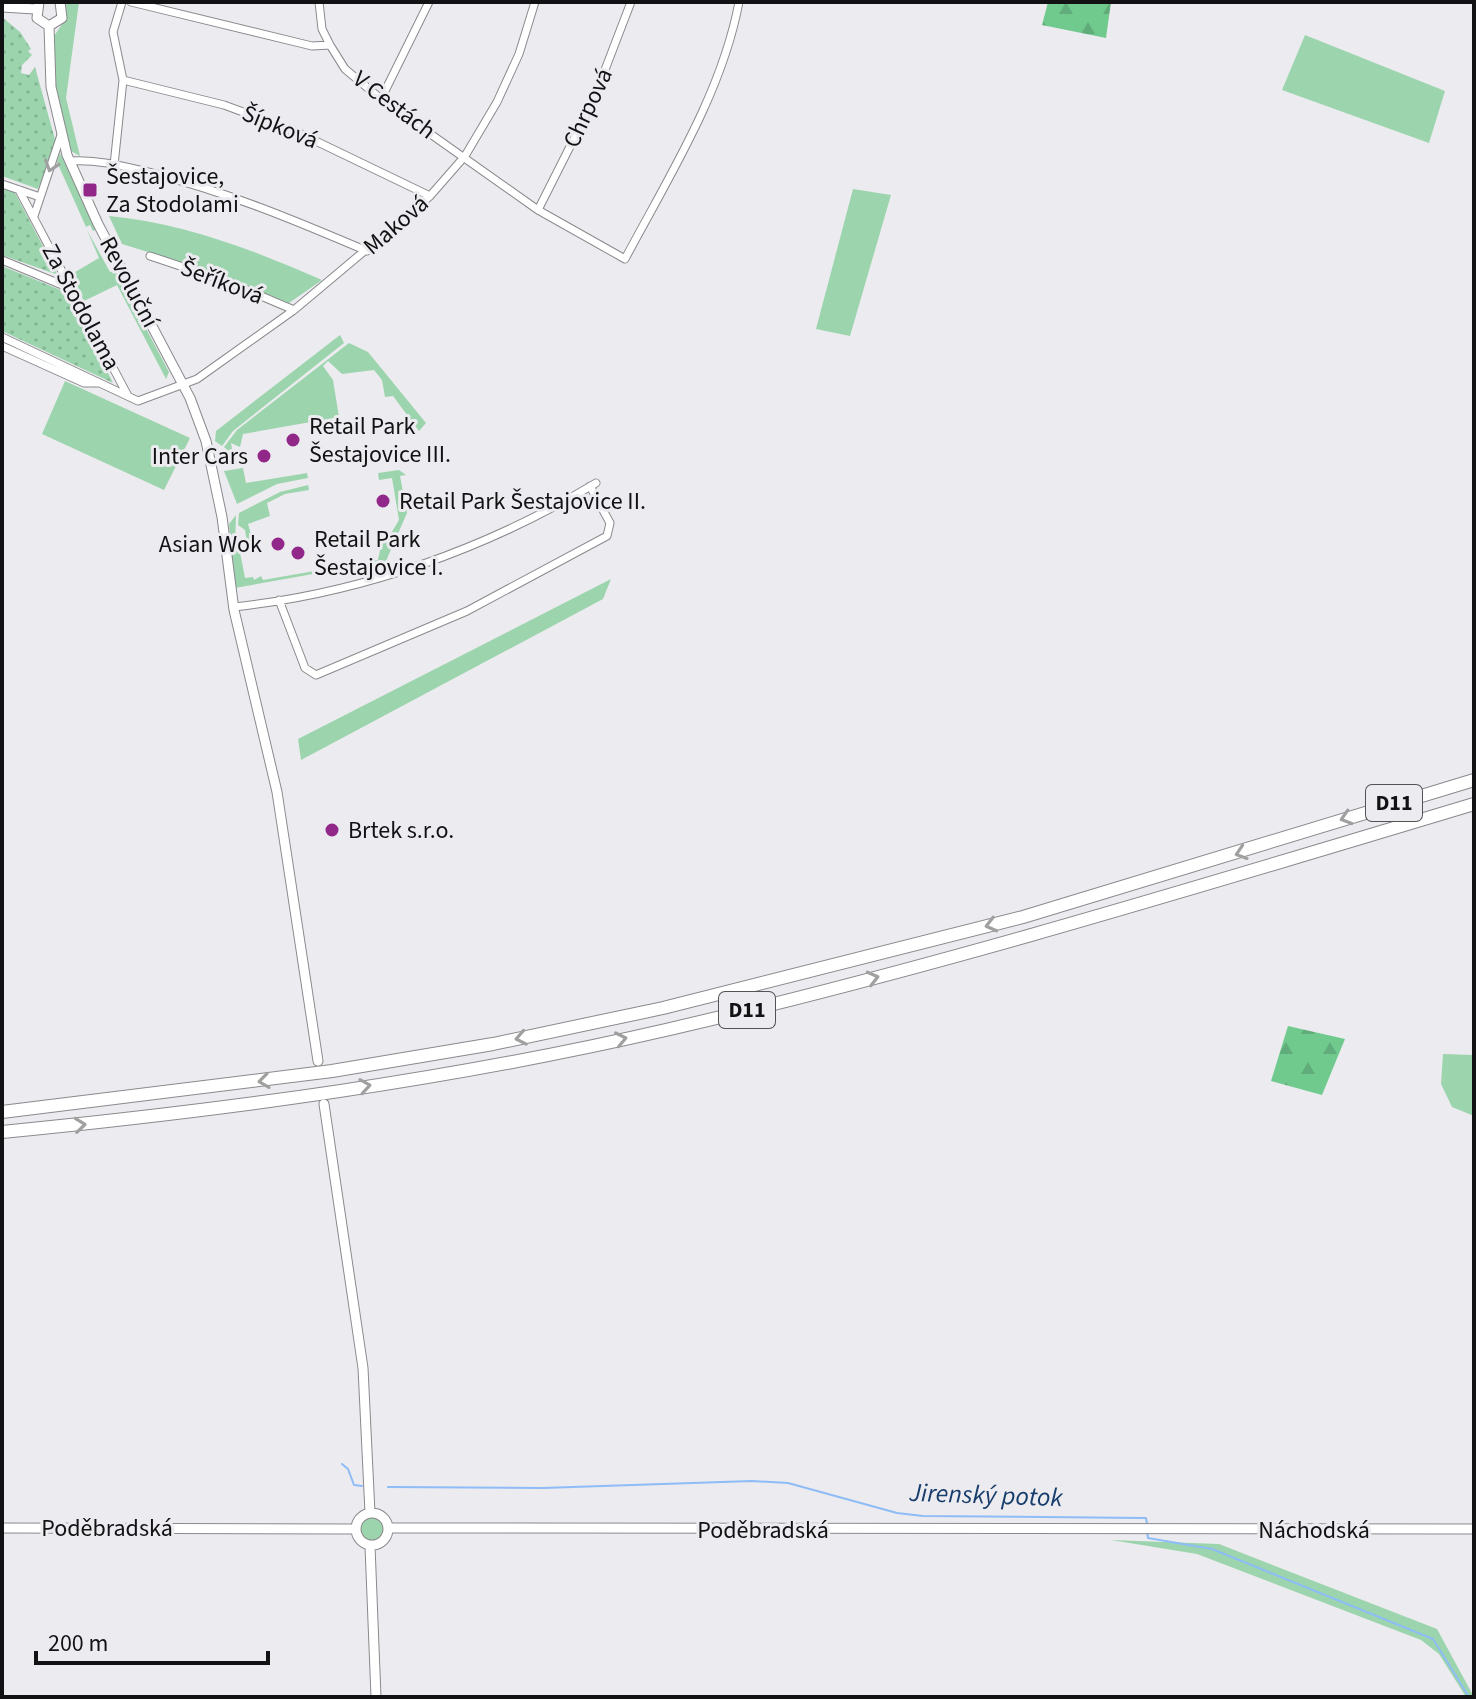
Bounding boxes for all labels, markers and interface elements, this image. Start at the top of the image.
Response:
street label: V Cestách [345,62,443,148]
street label: Chrpová [554,62,622,154]
street label: Šípková [237,96,323,158]
one-way arrow [44,159,60,173]
place label: Šestajovice, Za Stodolami [106,159,239,222]
marker: Šestajovice, Za Stodolami [81,181,99,199]
street label: Maková [356,187,436,263]
street label: Revoluční [90,230,168,335]
street label: Za Stodolama [33,237,129,377]
street label: Šeříková [176,250,268,314]
place label: Retail Park Šestajovice III. [309,409,451,472]
marker: Retail Park Šestajovice III. [284,431,302,449]
place label: Inter Cars [152,439,248,474]
marker: Inter Cars [255,447,273,465]
place label: Retail Park Šestajovice II. [399,484,646,519]
marker: Retail Park Šestajovice II. [374,492,392,510]
place label: Retail Park Šestajovice I. [314,522,443,585]
place label: Asian Wok [159,527,262,562]
marker: Asian Wok [269,535,287,553]
marker: Retail Park Šestajovice I. [289,544,307,562]
road number: D11 [1366,785,1422,821]
one-way arrow [1339,809,1353,825]
place label: Brtek s.r.o. [348,813,454,848]
marker: Brtek s.r.o. [323,821,341,839]
one-way arrow [1234,843,1248,859]
one-way arrow [985,916,999,933]
one-way arrow [866,971,880,988]
road number: D11 [719,992,775,1028]
one-way arrow [514,1029,528,1046]
one-way arrow [614,1032,627,1049]
one-way arrow [257,1072,271,1089]
one-way arrow [358,1078,372,1095]
one-way arrow [74,1116,87,1133]
water label: Jirenský potok [908,1474,1064,1516]
street label: Poděbradská [41,1511,173,1546]
street label: Poděbradská [697,1513,829,1548]
street label: Náchodská [1258,1513,1370,1548]
scale bar [36,1615,268,1665]
text: 200 m [48,1626,108,1661]

